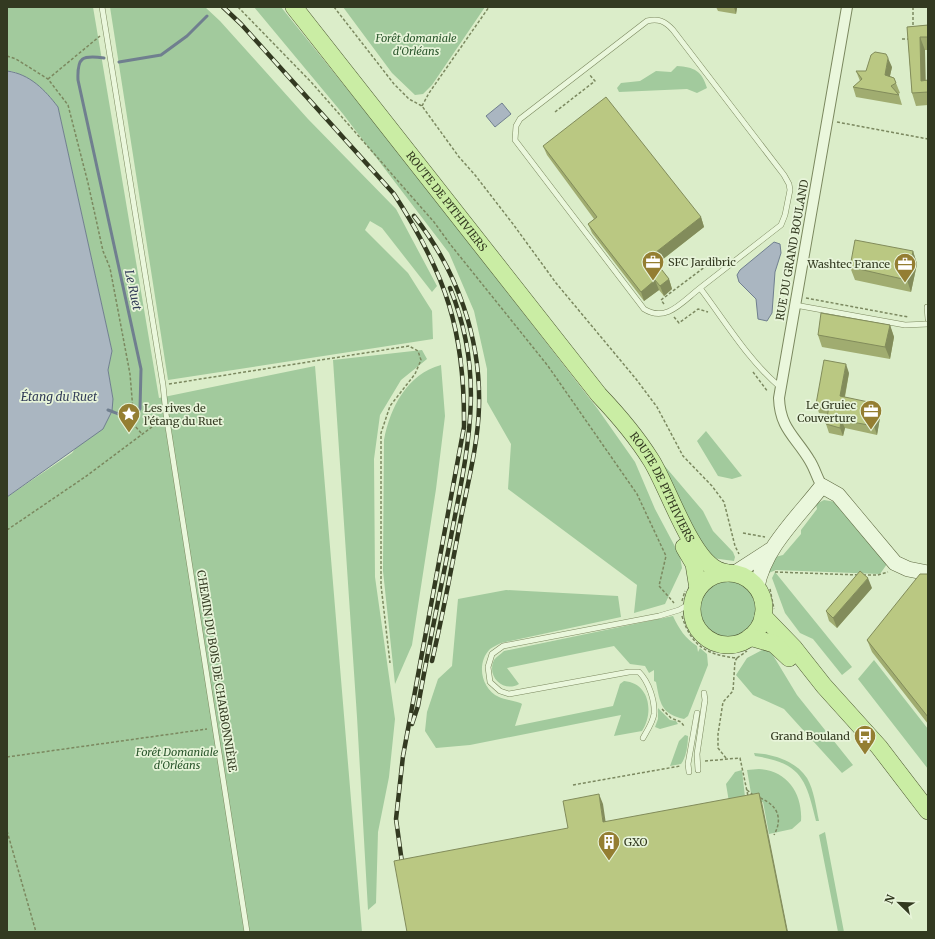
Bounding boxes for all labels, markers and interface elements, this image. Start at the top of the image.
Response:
park label: Forêt domaniale d'Orléans [374,31,457,58]
street label: ROUTE DE PITHIVIERS [403,148,491,254]
street label: RUE DU GRAND BOULAND [773,179,811,321]
office icon: SFC Jardibric [640,249,666,282]
office icon: Washtec France [892,251,918,284]
place label: SFC Jardibric [668,255,736,269]
place label: Washtec France [806,257,890,271]
water label: Le Ruet [122,268,145,312]
water label: Étang du Ruet [21,388,98,404]
place label: Le Gruiec Couverture [797,398,856,425]
office icon: Le Gruiec Couverture [858,398,884,431]
place icon: Les rives de l’étang du Ruet [116,401,142,434]
place label: Les rives de l’étang du Ruet [144,401,223,428]
street label: ROUTE DE PITHIVIERS [627,429,698,545]
street label: CHEMIN DU BOIS DE CHARBONNIÈRE [194,569,240,773]
bus stop icon: Grand Bouland [852,723,878,756]
place label: Grand Bouland [771,729,850,743]
park label: Forêt Domaniale d'Orléans [135,745,219,772]
building icon: GXO [596,829,622,862]
place label: GXO [624,835,647,849]
north arrow [879,883,919,923]
text: N [882,892,898,906]

